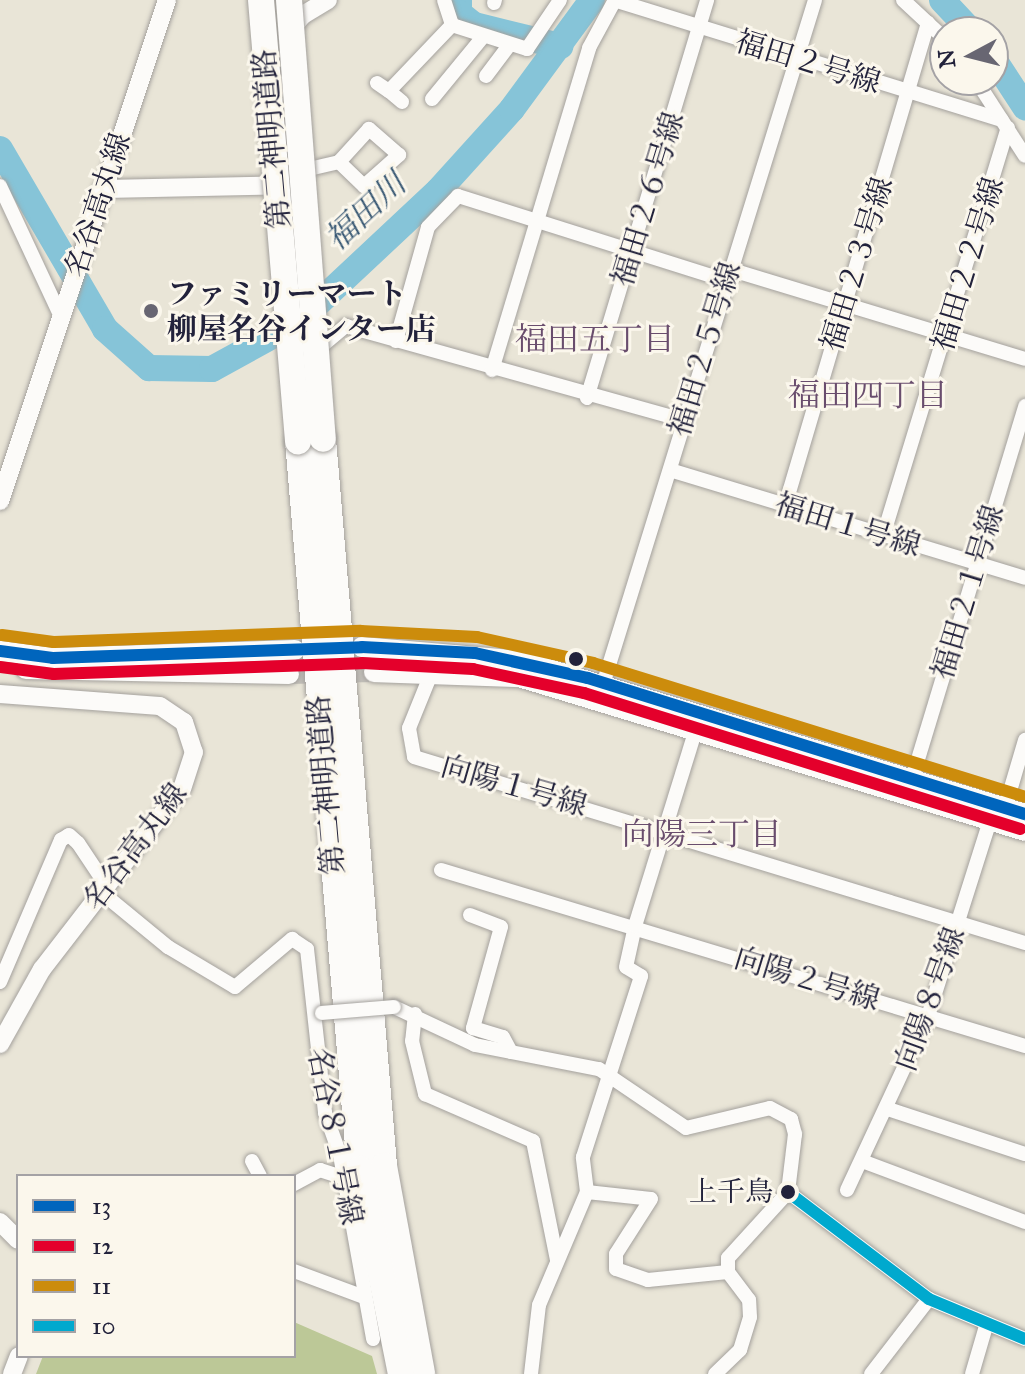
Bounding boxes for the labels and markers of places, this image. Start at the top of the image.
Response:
place label: ファミリーマート 柳屋名谷インター店 [167,276,437,346]
marker: ファミリーマート 柳屋名谷インター店 [142,302,160,320]
unlabelled marker [568,651,584,667]
place label: 上千鳥 [689,1175,773,1209]
marker: 上千鳥 [780,1184,796,1200]

